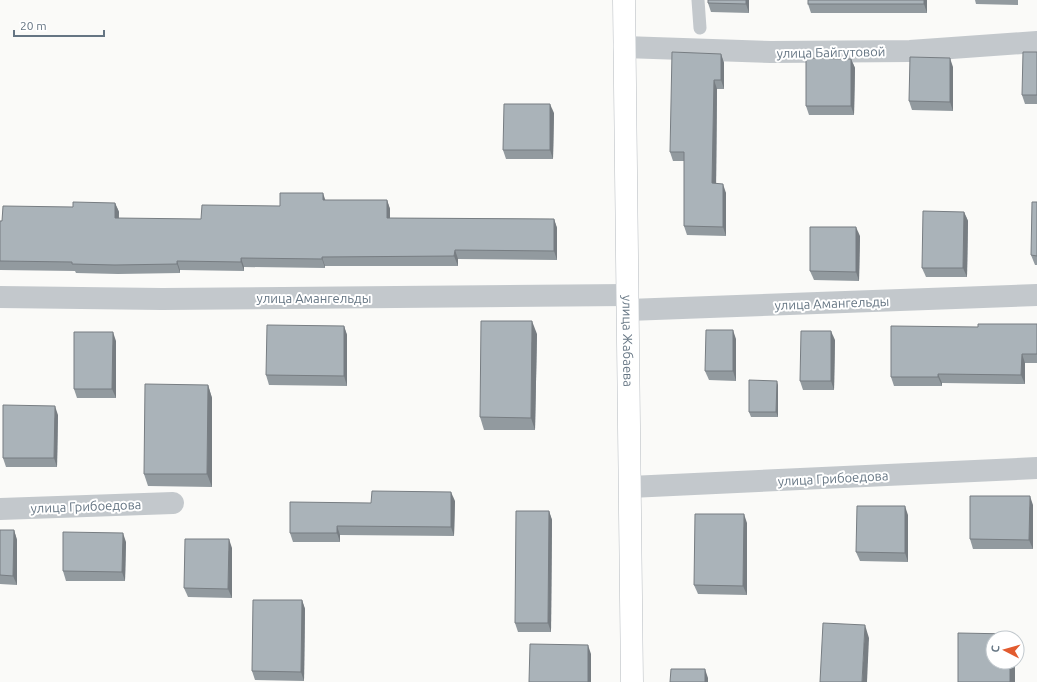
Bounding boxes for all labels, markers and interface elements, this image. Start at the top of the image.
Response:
scale bar [14,12,104,38]
text: 20 m [20,19,47,32]
street label: улица Байгутовой [776,44,886,60]
street label: улица Амангельды [257,291,371,305]
street label: улица Амангельды [774,294,890,312]
street label: улица Жабаева [620,295,636,387]
street label: улица Грибоедова [777,468,889,488]
street label: улица Грибоедова [30,497,142,515]
north arrow [985,630,1025,670]
text: С [989,645,1001,653]

